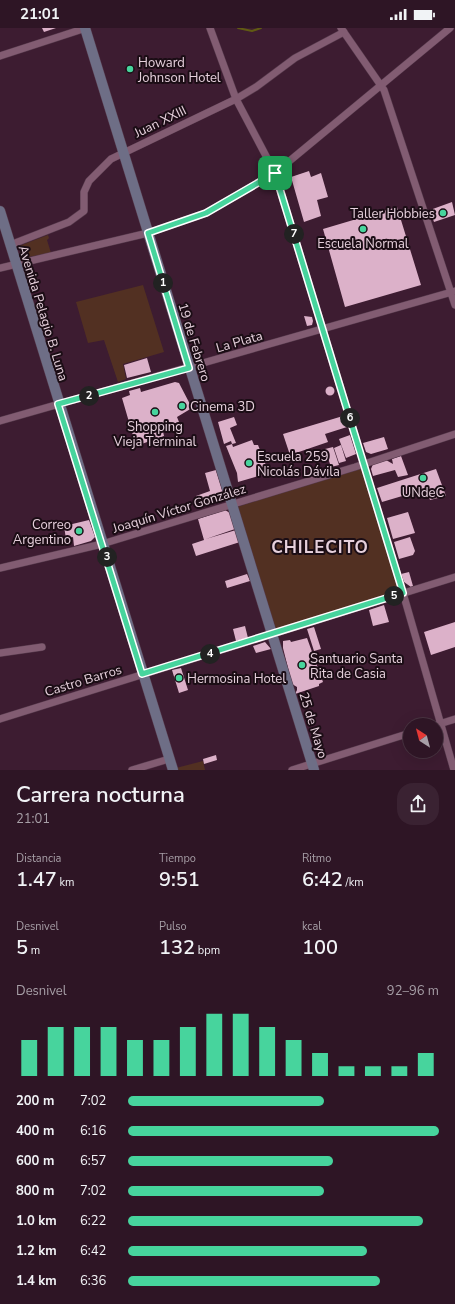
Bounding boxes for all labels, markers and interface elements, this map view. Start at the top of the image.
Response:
text: 21:01 [20,4,60,24]
place label: Howard Johnson Hotel [137,54,221,87]
marker: Howard Johnson Hotel [125,64,135,74]
street label: Juan XXIII [130,102,190,143]
pin [258,156,292,190]
icon: arrive [264,162,286,184]
place label: Taller Hobbies [350,205,435,223]
marker: Taller Hobbies [438,208,448,218]
pin: 7 [284,224,304,244]
marker: Escuela Normal [358,224,368,234]
text: 7 [291,226,297,241]
place label: Escuela Normal [317,235,409,253]
street label: Avenida Pelagio B. Luna [14,243,72,383]
pin: 1 [153,273,173,293]
text: 1 [160,275,166,290]
street label: 19 de Febrero [174,301,215,384]
street label: La Plata [214,327,265,357]
pin: 2 [79,386,99,406]
text: 2 [86,388,92,403]
place label: Cinema 3D [190,398,255,416]
marker: Cinema 3D [177,401,187,411]
marker: Shopping Vieja Terminal [150,407,160,417]
pin: 6 [340,408,360,428]
text: 6 [347,410,353,425]
place label: Shopping Vieja Terminal [113,418,197,451]
place label: Escuela 259 Nicolás Dávila [257,448,340,481]
marker: Escuela 259 Nicolás Dávila [244,458,254,468]
marker: UNdeC [418,473,428,483]
street label: Joaquín Víctor González [110,480,248,538]
place label: UNdeC [402,484,444,502]
place label: Correo Argentino [13,516,71,549]
marker: Correo Argentino [74,526,84,536]
district label: CHILECITO [271,536,369,559]
pin: 3 [97,547,117,567]
text: 3 [104,549,110,564]
pin: 5 [384,586,404,606]
text: 5 [391,588,397,603]
pin: 4 [200,644,220,664]
text: 4 [207,646,213,661]
place label: Santuario Santa Rita de Casia [310,650,403,683]
marker: Santuario Santa Rita de Casia [297,660,307,670]
street label: Castro Barros [43,661,124,701]
place label: Hermosina Hotel [187,670,286,688]
marker: Hermosina Hotel [174,673,184,683]
street label: 25 de Mayo [294,690,332,761]
north arrow [403,718,443,758]
map controls [403,718,443,758]
text: Carrera nocturna [16,780,185,810]
button: share [397,783,439,825]
text: 21:01 [16,810,50,828]
text: Distancia [16,851,61,866]
text: Tiempo [159,851,196,866]
text: Ritmo [302,851,331,866]
text: 1.47 [16,866,57,893]
text: 9:51 [159,866,200,893]
text: 6:42 [302,866,343,893]
text: km [57,875,75,890]
text: /km [343,875,364,890]
text: Desnivel [16,919,59,934]
text: Pulso [159,919,187,934]
text: kcal [302,919,322,934]
text: 5 [16,934,28,961]
text: 132 [159,934,195,961]
text: 100 [302,934,338,961]
text: m [28,943,40,958]
text: bpm [195,943,220,958]
text: Desnivel [16,982,67,1000]
text: 92–96 m [387,982,439,1000]
text: 200 m [16,1092,54,1110]
text: 7:02 [80,1092,106,1110]
text: 400 m [16,1122,54,1140]
text: 6:16 [80,1122,106,1140]
text: 600 m [16,1152,54,1170]
text: 6:57 [80,1152,106,1170]
text: 800 m [16,1182,54,1200]
text: 7:02 [80,1182,106,1200]
text: 1.0 km [16,1212,57,1230]
text: 6:22 [80,1212,106,1230]
text: 1.2 km [16,1242,57,1260]
text: 6:42 [80,1242,106,1260]
text: 1.4 km [16,1272,57,1290]
text: 6:36 [80,1272,106,1290]

